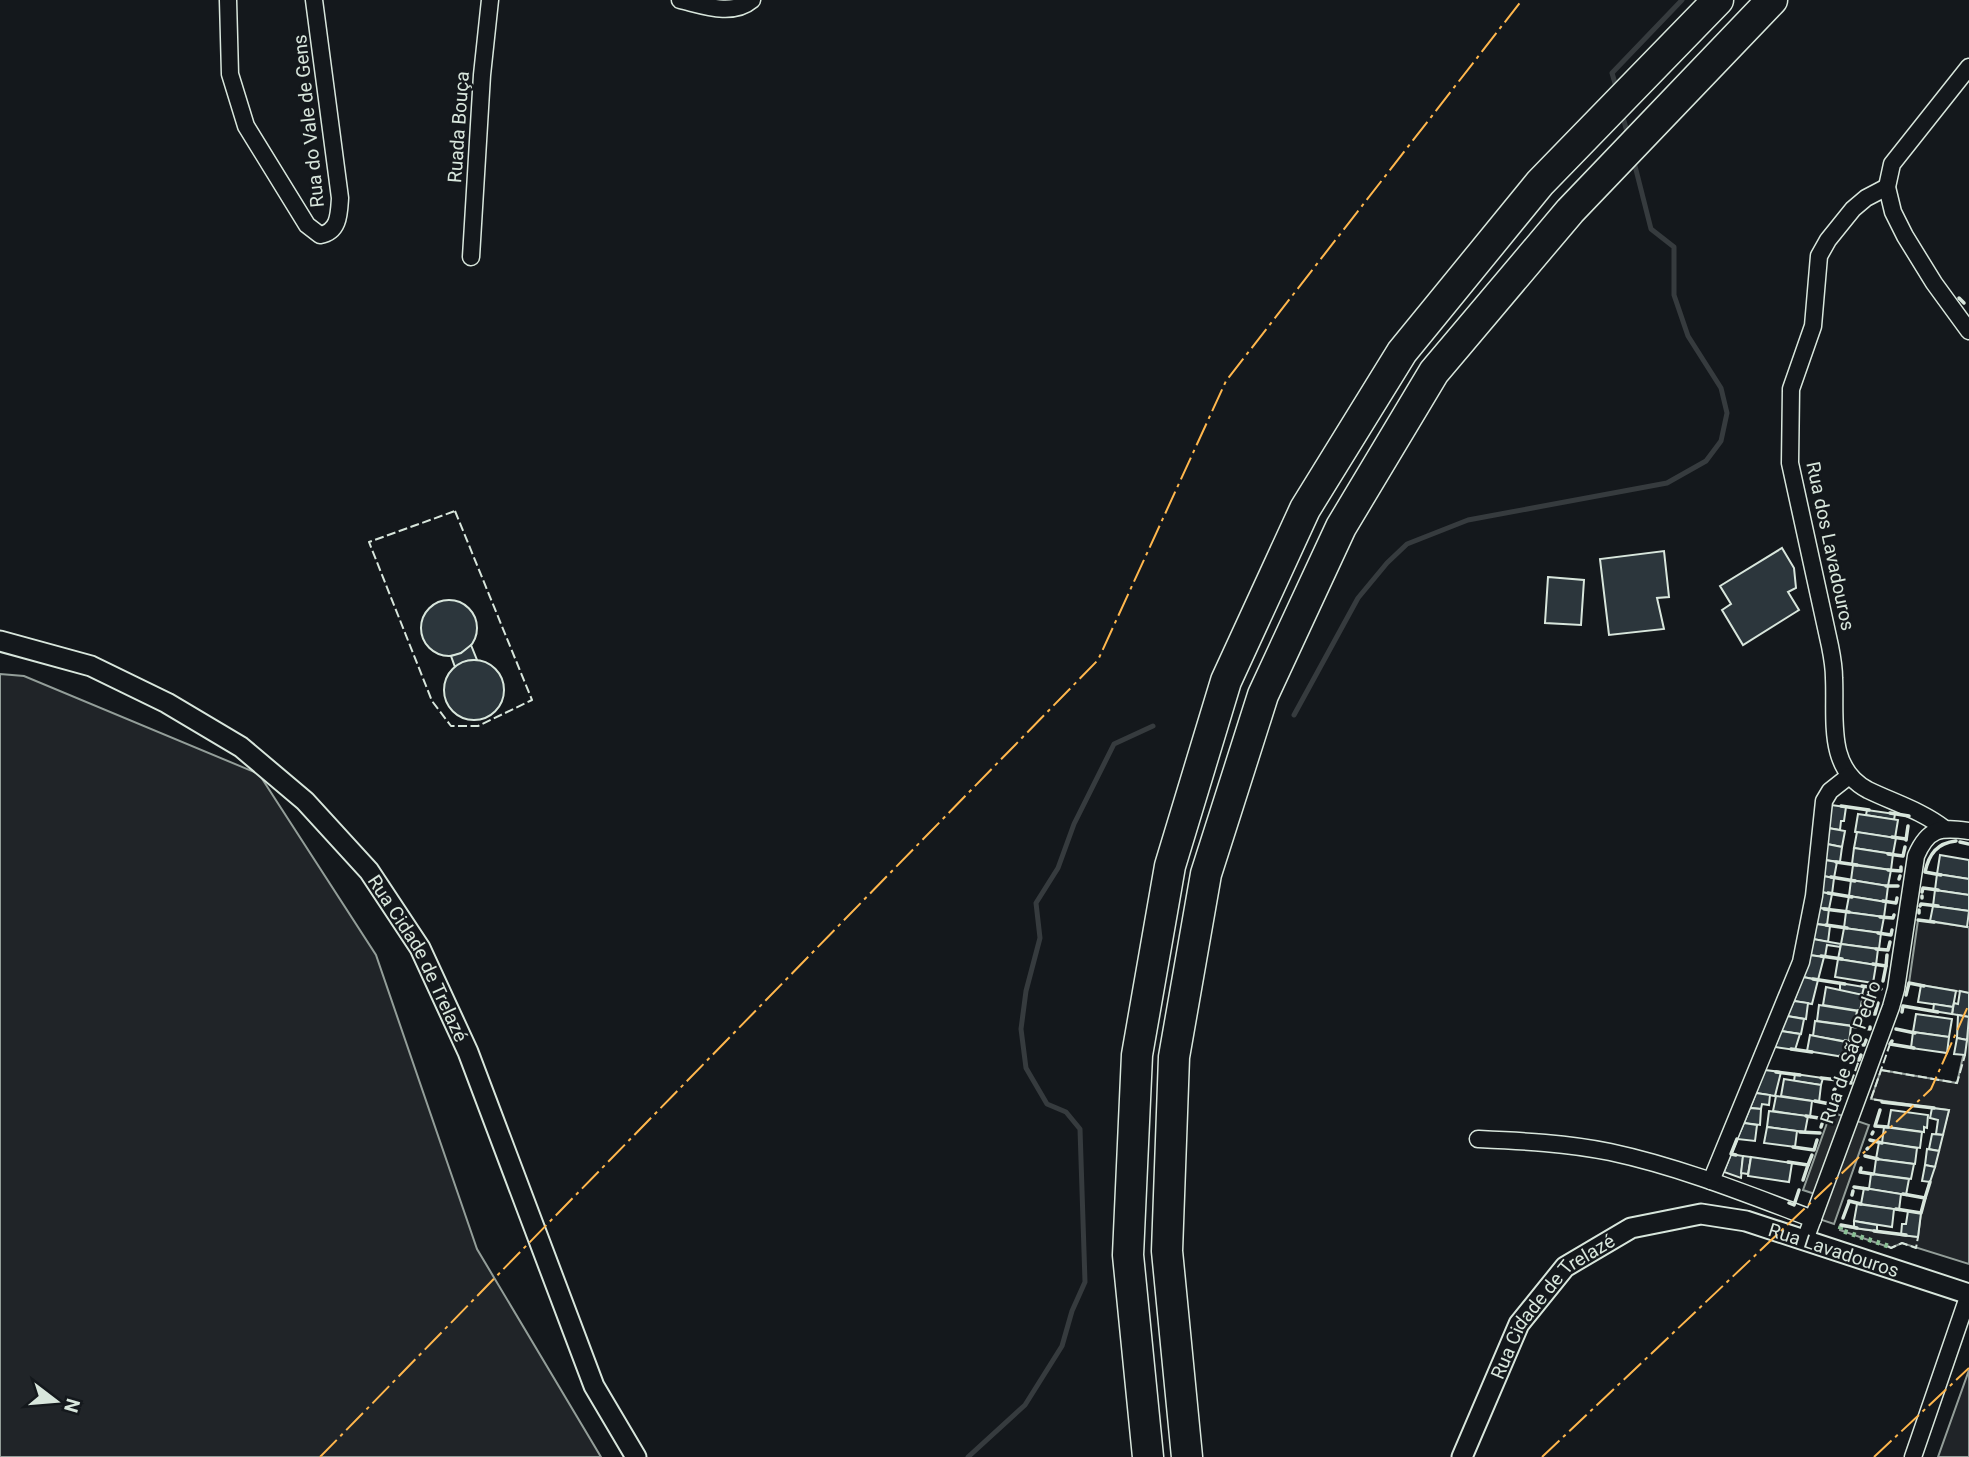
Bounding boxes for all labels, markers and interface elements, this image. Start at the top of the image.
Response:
street label: Rua do Vale de Gens [288,33,329,209]
street label: Ruada Bouça [443,71,474,184]
street label: Rua dos Lavadouros [1801,460,1860,633]
street label: Rua Cidade de Trelazé [363,871,473,1045]
street label: Rua de São Pedro [1815,978,1886,1127]
street label: Rua Lavadouros [1765,1218,1902,1282]
street label: Rua Cidade de Trelazé [1486,1229,1619,1382]
north arrow [21,1366,91,1436]
text: N [59,1396,85,1415]

